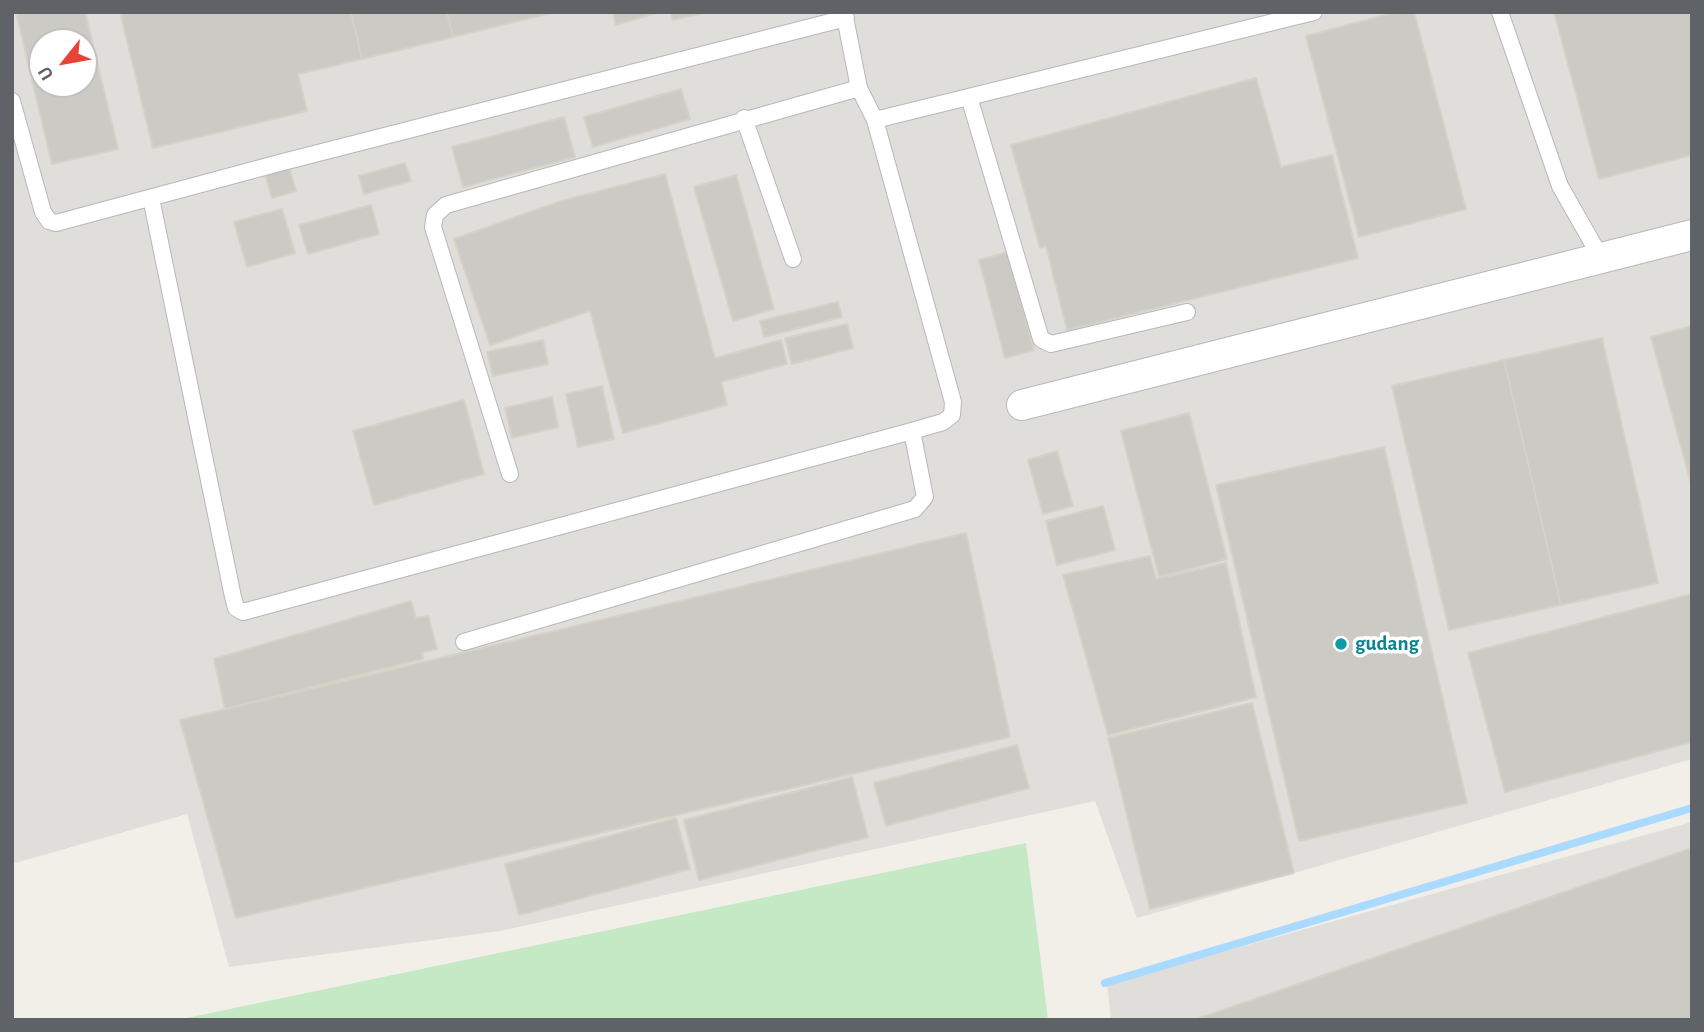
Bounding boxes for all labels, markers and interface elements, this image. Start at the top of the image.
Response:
north arrow [28,28,98,98]
text: U [35,63,58,83]
place label: gudang [1355,631,1419,657]
marker: gudang [1333,636,1349,652]

